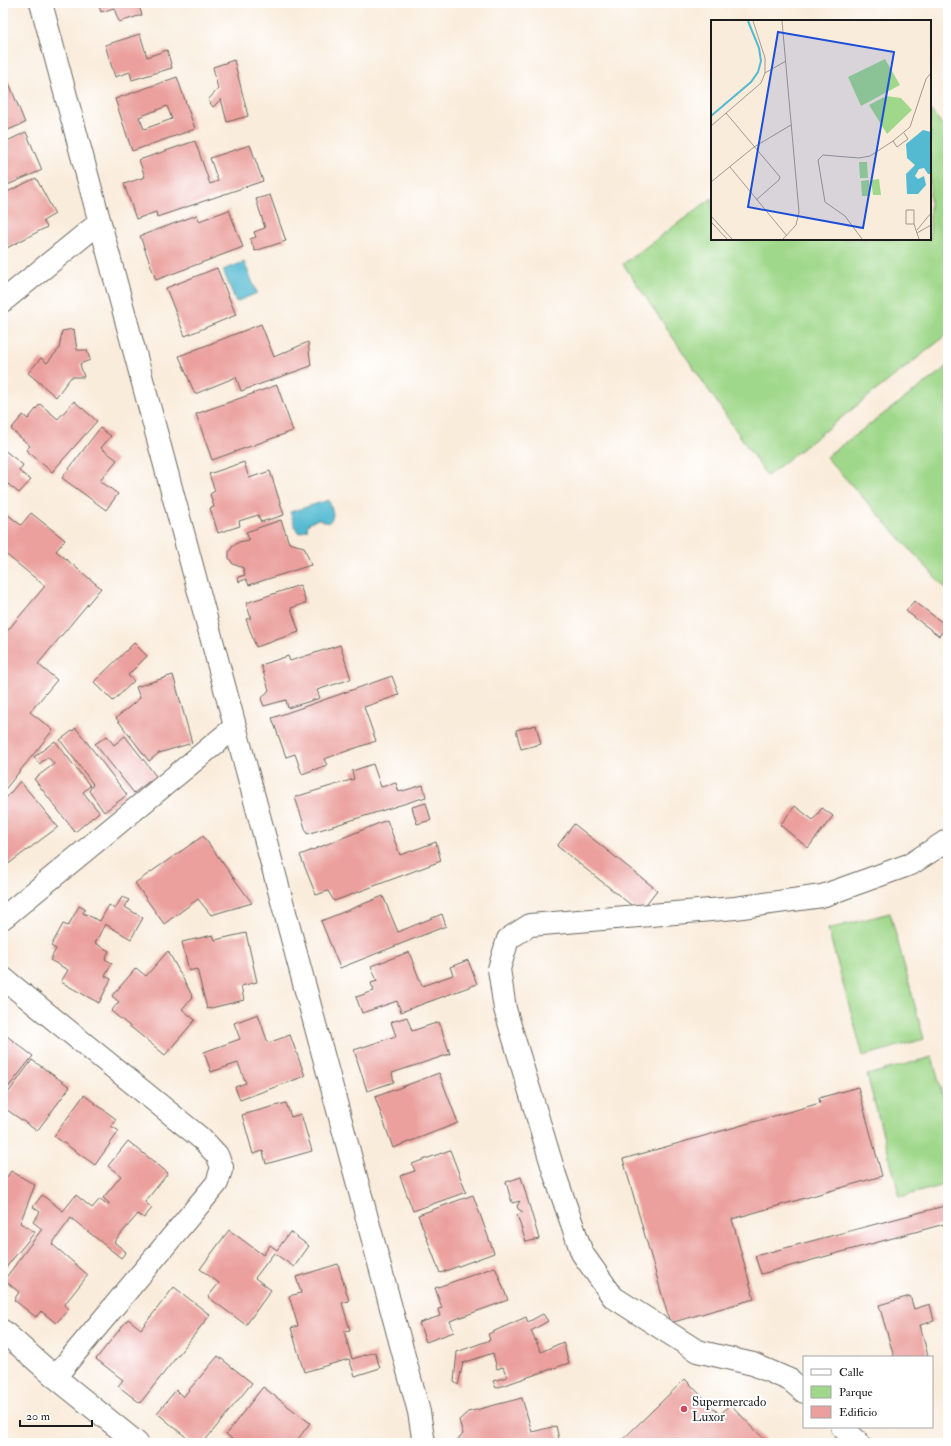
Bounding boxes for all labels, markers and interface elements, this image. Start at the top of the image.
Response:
inset map [711,20,931,240]
legend [803,1356,933,1428]
text: Calle [839,1365,864,1380]
text: Parque [839,1385,873,1400]
place label: Supermercado Luxor [692,1394,766,1425]
scale bar [20,1402,92,1428]
marker: Supermercado Luxor [679,1404,689,1414]
text: Edificio [839,1405,877,1420]
text: 20 m [26,1409,51,1424]

